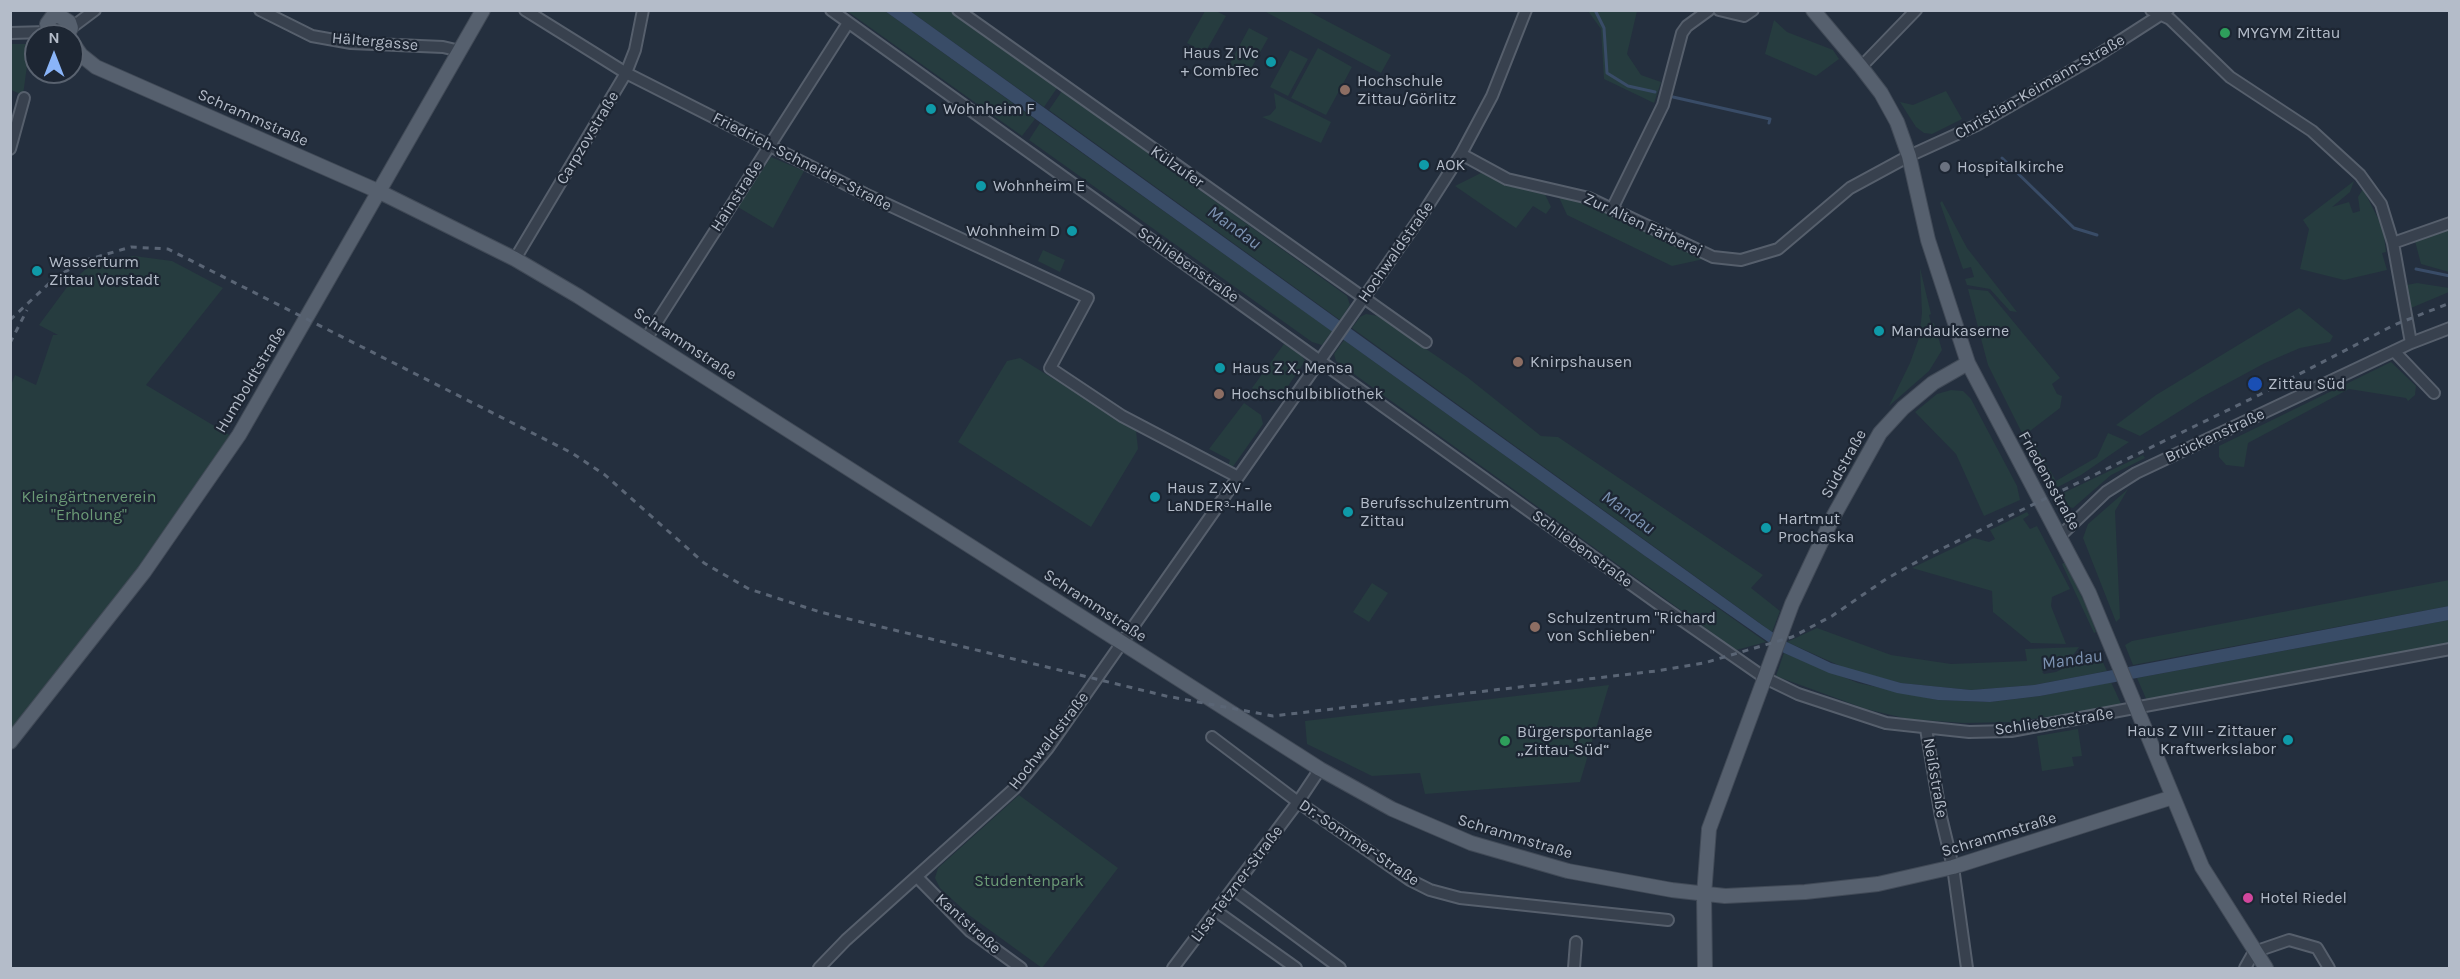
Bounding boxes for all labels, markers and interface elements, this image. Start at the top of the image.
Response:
place label: MYGYM Zittau [2237,23,2341,43]
north arrow [24,24,84,84]
marker: MYGYM Zittau [2218,26,2232,40]
text: N [48,28,60,47]
street label: Hältergasse [331,29,419,55]
street label: Christian-Keimann-Straße [1952,30,2128,144]
place label: Haus Z IVc + CombTec [1181,43,1259,81]
marker: Haus Z IVc + CombTec [1264,55,1278,69]
place label: Hochschule Zittau/Görlitz [1357,71,1456,109]
marker: Hochschule Zittau/Görlitz [1338,83,1352,97]
street label: Schrammstraße [195,85,311,151]
street label: Carpzovstraße [553,88,623,188]
place label: Wohnheim F [943,99,1035,119]
marker: Wohnheim F [924,102,938,116]
street label: Friedrich-Schneider-Straße [709,108,895,216]
street label: Külzufer [1147,142,1207,192]
place label: AOK [1436,155,1465,175]
street label: Hainstraße [707,157,767,235]
place label: Hospitalkirche [1957,157,2064,177]
marker: AOK [1417,158,1431,172]
marker: Hospitalkirche [1938,160,1952,174]
place label: Wohnheim E [993,176,1085,196]
marker: Wohnheim E [974,179,988,193]
street label: Zur Alten Färberei [1580,189,1706,261]
street label: Hochwaldstraße [1354,198,1438,306]
water label: Mandau [1203,201,1265,255]
place label: Wohnheim D [966,221,1060,241]
street label: Schliebenstraße [1134,223,1242,307]
marker: Wohnheim D [1065,224,1079,238]
place label: Wasserturm Zittau Vorstadt [49,252,159,290]
marker: Wasserturm Zittau Vorstadt [30,264,44,278]
street label: Schrammstraße [630,303,740,385]
place label: Mandaukaserne [1891,321,2009,341]
street label: Humboldtstraße [212,323,290,437]
marker: Mandaukaserne [1872,324,1886,338]
place label: Knirpshausen [1530,352,1632,372]
marker: Knirpshausen [1511,355,1525,369]
place label: Haus Z X, Mensa [1232,358,1353,378]
marker: Haus Z X, Mensa [1213,361,1227,375]
place label: Zittau Süd [2268,374,2345,394]
marker: Zittau Süd [2246,375,2264,393]
place label: Hochschulbibliothek [1231,384,1383,404]
marker: Hochschulbibliothek [1212,387,1226,401]
street label: Brückenstraße [2162,405,2268,467]
street label: Südstraße [1817,426,1871,502]
street label: Friedensstraße [2014,428,2084,534]
place label: Haus Z XV - LaNDER³-Halle [1167,478,1272,516]
water label: Mandau [1597,486,1659,540]
park label: Kleingärtnerverein "Erholung" [22,487,156,525]
marker: Haus Z XV - LaNDER³-Halle [1148,490,1162,504]
place label: Berufsschulzentrum Zittau [1360,493,1510,531]
marker: Berufsschulzentrum Zittau [1341,505,1355,519]
street label: Schliebenstraße [1528,506,1636,592]
place label: Hartmut Prochaska [1778,509,1854,547]
marker: Hartmut Prochaska [1759,521,1773,535]
street label: Schrammstraße [1040,565,1150,647]
place label: Schulzentrum "Richard von Schlieben" [1547,608,1716,646]
marker: Schulzentrum "Richard von Schlieben" [1528,620,1542,634]
water label: Mandau [2040,645,2104,675]
street label: Hochwaldstraße [1005,688,1093,794]
street label: Schliebenstraße [1994,704,2114,740]
place label: Haus Z VIII - Zittauer Kraftwerkslabor [2127,721,2276,759]
place label: Bürgersportanlage „Zittau-Süd“ [1517,722,1652,760]
marker: Haus Z VIII - Zittauer Kraftwerkslabor [2281,733,2295,747]
marker: Bürgersportanlage „Zittau-Süd“ [1498,734,1512,748]
street label: Neißstraße [1919,737,1951,819]
street label: Dr.-Sommer-Straße [1295,796,1423,890]
street label: Schrammstraße [1939,808,2059,862]
street label: Schrammstraße [1455,810,1575,864]
street label: Lisa-Tetzner-Straße [1187,822,1287,946]
park label: Studentenpark [974,871,1084,891]
place label: Hotel Riedel [2260,888,2347,908]
street label: Kantstraße [931,890,1005,958]
marker: Hotel Riedel [2241,891,2255,905]

